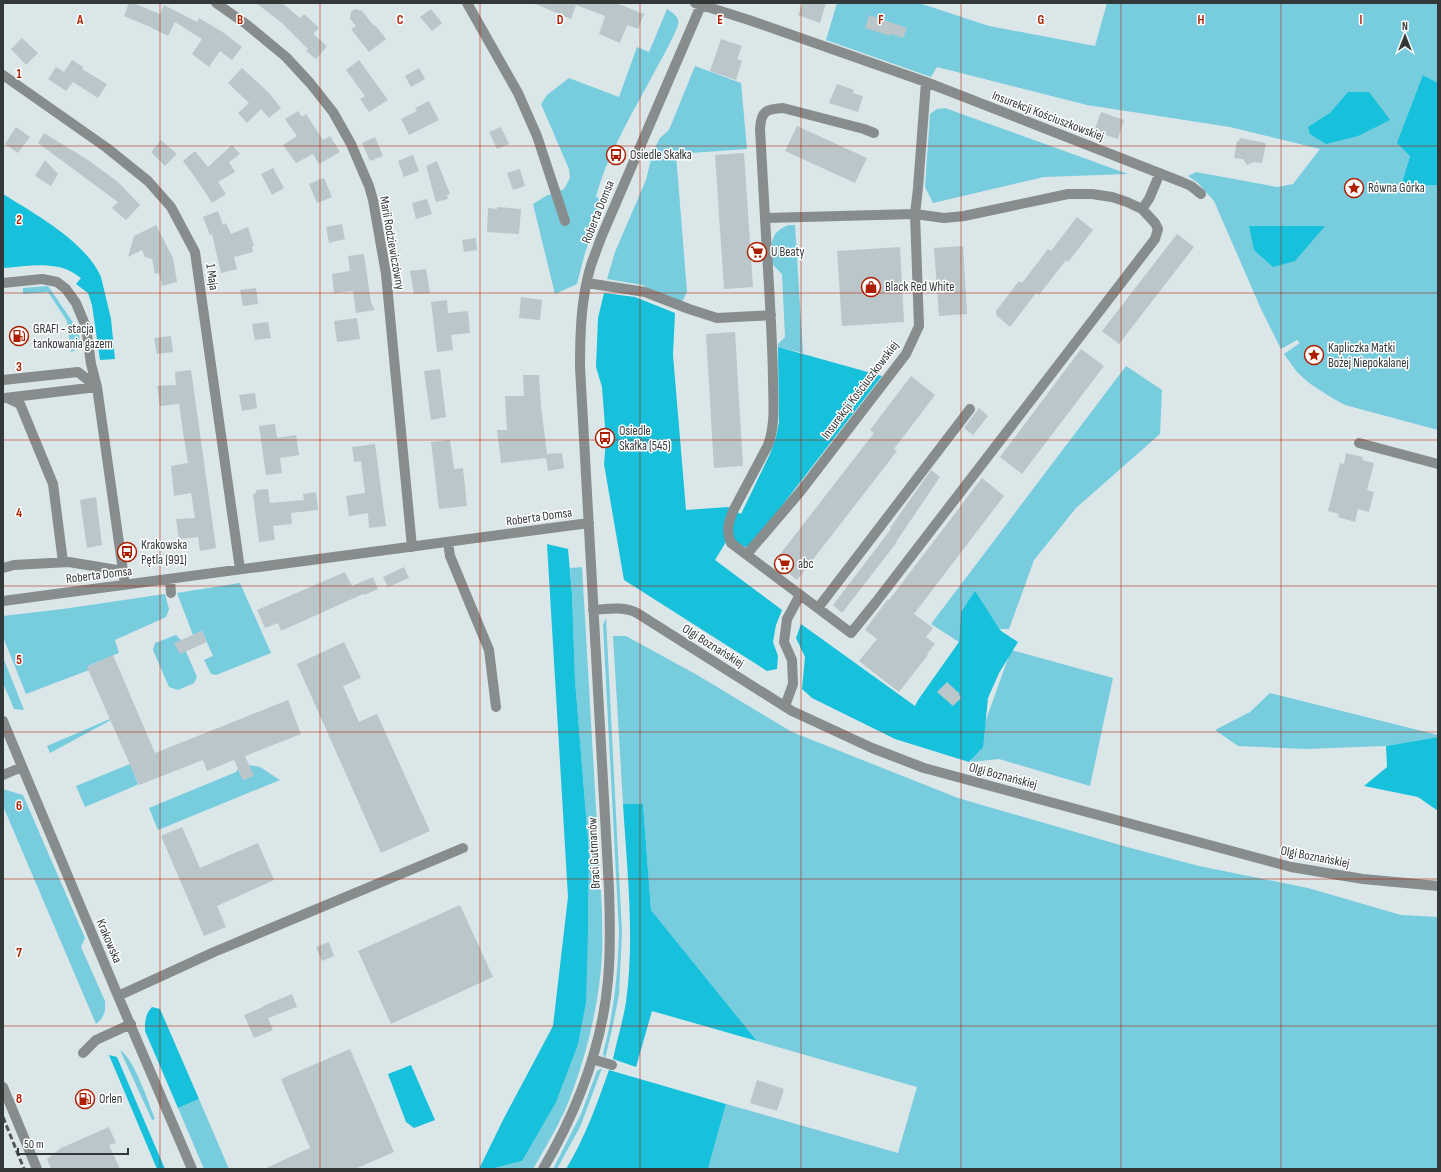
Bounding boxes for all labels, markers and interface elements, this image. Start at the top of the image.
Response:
text: A [76,12,84,28]
text: B [237,12,243,28]
text: C [397,12,404,28]
text: D [557,12,564,28]
text: E [717,12,723,28]
text: F [878,12,884,28]
text: G [1038,12,1045,28]
text: H [1198,12,1205,28]
text: I [1360,12,1363,28]
north arrow [1385,16,1425,56]
text: N [1402,20,1408,33]
text: 1 [16,66,22,82]
street label: Insurekcji Kościuszkowskiej [990,87,1106,145]
bus stop icon: Osiedle Skałka [605,144,627,166]
place label: Osiedle Skałka [630,147,692,163]
place icon: Równa Górka [1343,177,1365,199]
street label: Roberta Domsa [578,178,618,246]
place label: Równa Górka [1368,180,1425,196]
street label: Marii Rodziewiczówny [376,195,408,291]
text: 2 [16,212,22,228]
supermarket icon: U Beaty [746,241,768,263]
place label: U Beaty [771,244,805,260]
street label: 1 Maja [202,263,222,291]
shop icon: Black Red White [860,276,882,298]
place label: Black Red White [885,279,955,295]
place label: GRAFI - stacja tankowania gazem [33,321,113,352]
fuel station icon: GRAFI - stacja tankowania gazem [8,325,30,347]
street label: Insurekcji Kościuszkowskiej [818,338,902,442]
place label: Kapliczka Matki Bożej Niepokalanej [1328,340,1409,371]
place icon: Kapliczka Matki Bożej Niepokalanej [1303,344,1325,366]
text: 3 [16,359,22,375]
place label: Osiedle Skałka (545) [619,423,671,454]
bus stop icon: Osiedle Skałka (545) [594,427,616,449]
street label: Roberta Domsa [505,504,573,530]
text: 4 [16,505,22,521]
place label: Krakowska Pętla (991) [141,537,187,568]
bus stop icon: Krakowska Pętla (991) [116,541,138,563]
supermarket icon: abc [773,553,795,575]
place label: abc [798,556,814,572]
street label: Roberta Domsa [65,563,133,587]
street label: Olgi Boznańskiej [679,621,747,671]
text: 5 [16,652,22,668]
street label: Olgi Boznańskiej [967,759,1039,793]
text: 6 [16,798,22,814]
street label: Braci Gutmanów [584,816,604,889]
street label: Olgi Boznańskiej [1279,842,1351,872]
street label: Krakowska [93,917,125,965]
text: 7 [16,945,22,961]
fuel station icon: Orlen [74,1088,96,1110]
text: 8 [16,1091,22,1107]
place label: Orlen [99,1091,122,1107]
scale bar [18,1130,128,1156]
text: 50 m [24,1137,44,1152]

